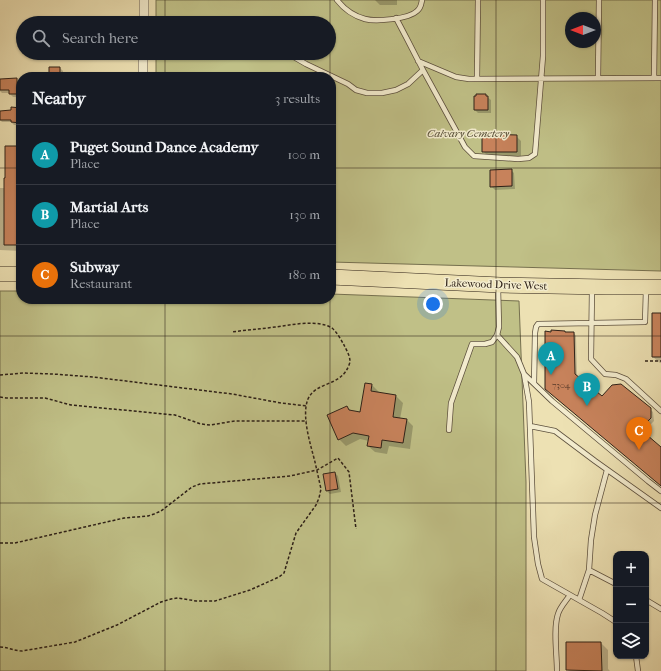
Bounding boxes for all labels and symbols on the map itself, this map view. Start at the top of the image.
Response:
north arrow [565,12,601,48]
park label: Calvary Cemetery [427,127,509,140]
street label: Lakewood Drive West [444,276,548,293]
your location [423,294,443,314]
pin: A [538,342,564,375]
pin: B [574,373,600,406]
house number: 7304 [552,380,571,390]
pin: C [626,417,652,450]

